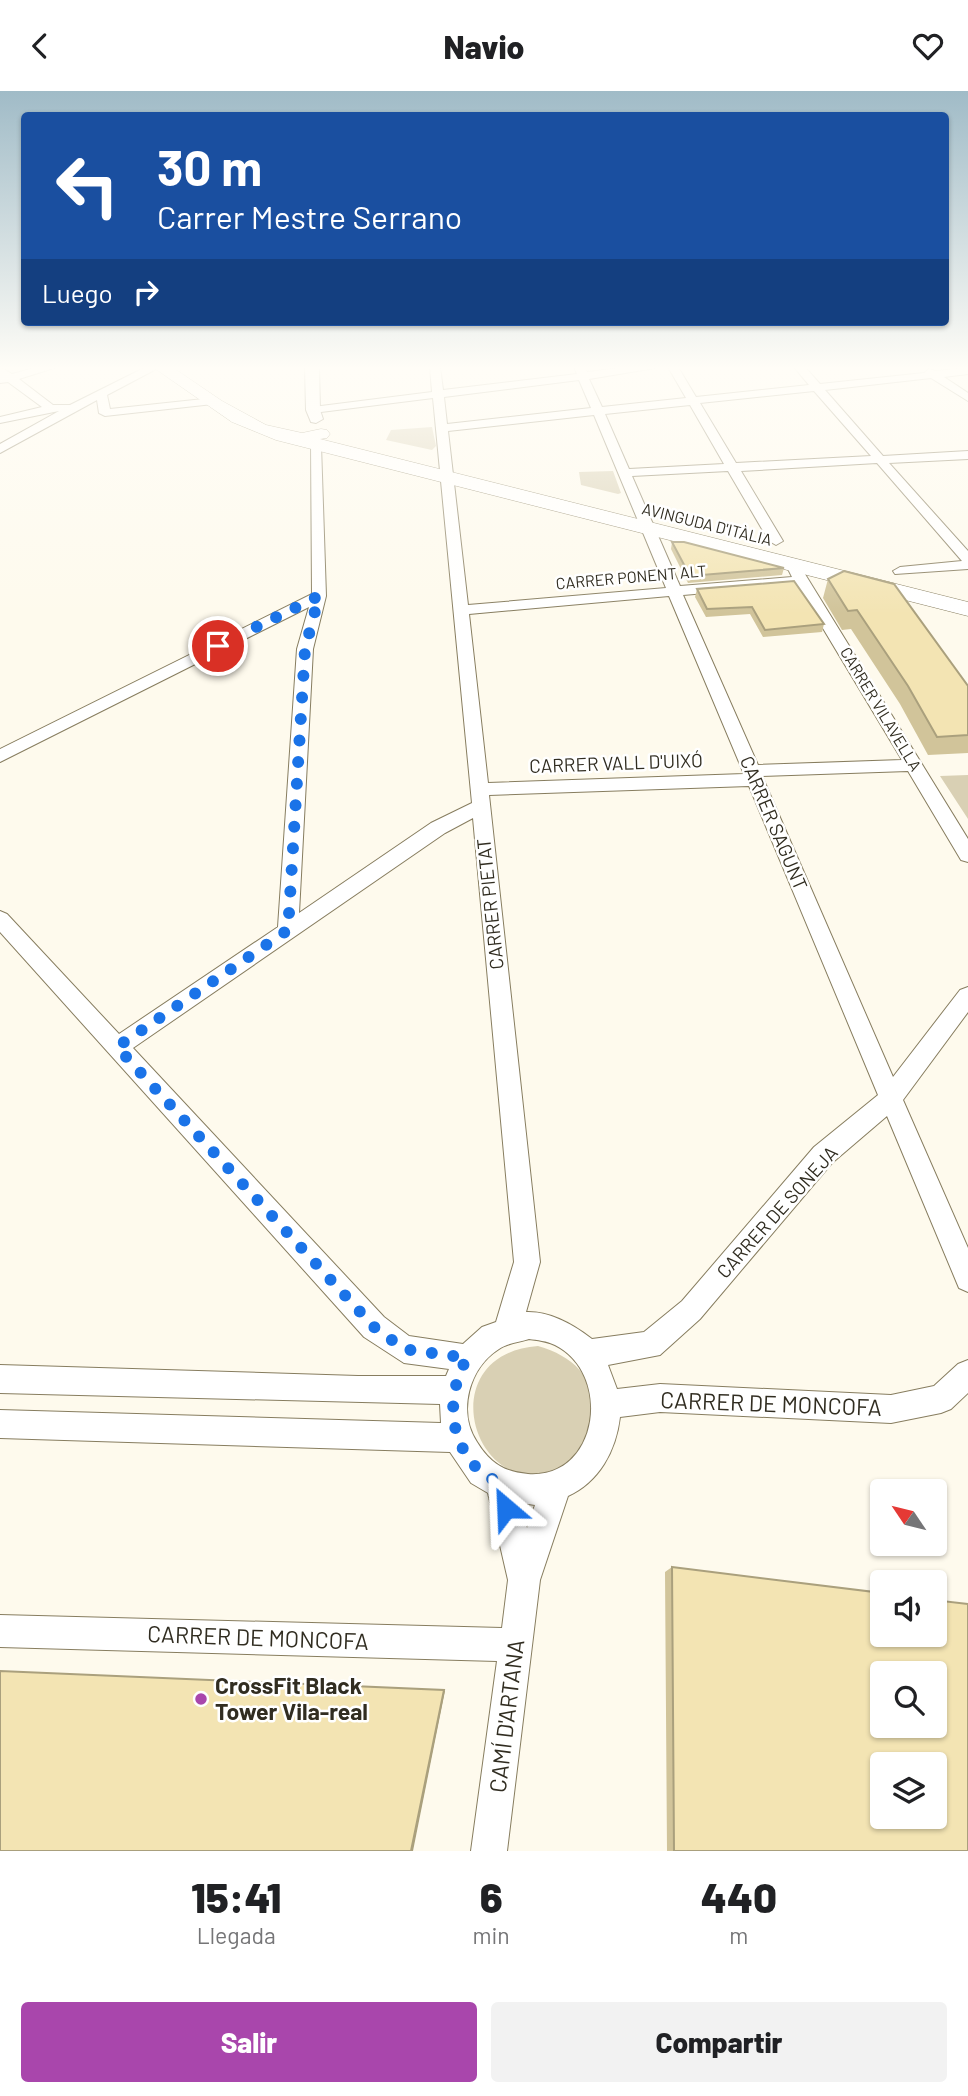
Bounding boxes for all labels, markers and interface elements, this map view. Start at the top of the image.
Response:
icon: back [21,27,59,65]
text: Navio [444,27,524,65]
icon: heart [909,27,947,65]
text: 30 m [157,137,262,196]
icon: left [42,140,133,231]
text: Carrer Mestre Serrano [157,197,462,235]
icon: right [127,273,165,311]
text: Luego [42,277,113,308]
street label: AVINGUDA D'ITÀLIA [640,498,774,549]
street label: CARRER PONENT ALT [555,560,707,593]
pin [188,616,248,676]
icon: arrive [199,627,237,665]
street label: CARRER VILAVELLA [837,643,926,774]
street label: CARRER VALL D'UIXÓ [529,748,703,777]
street label: CARRER SAGUNT [736,752,813,893]
street label: CARRER PIETAT [471,837,508,971]
street label: CARRER DE SONEJA [711,1141,842,1282]
street label: CARRER DE MONCOFA [660,1385,882,1421]
position arrow [469,1471,543,1545]
north arrow [870,1479,947,1556]
map controls [870,1479,947,1829]
button: sound [870,1570,947,1647]
street label: CARRER DE MONCOFA [147,1619,369,1655]
street label: CAMÍ D'ARTANA [483,1638,529,1794]
button: search [870,1661,947,1738]
place label: CrossFit Black Tower Vila-real [215,1671,368,1725]
marker: CrossFit Black Tower Vila-real [193,1691,209,1707]
button: layers [870,1752,947,1829]
text: 15:41 [191,1871,282,1921]
text: 6 [480,1871,503,1921]
text: 440 [701,1871,777,1921]
text: Llegada [197,1921,276,1949]
text: min [472,1921,510,1949]
text: m [729,1921,748,1949]
button: Salir [21,2002,477,2082]
button: Compartir [491,2002,947,2082]

